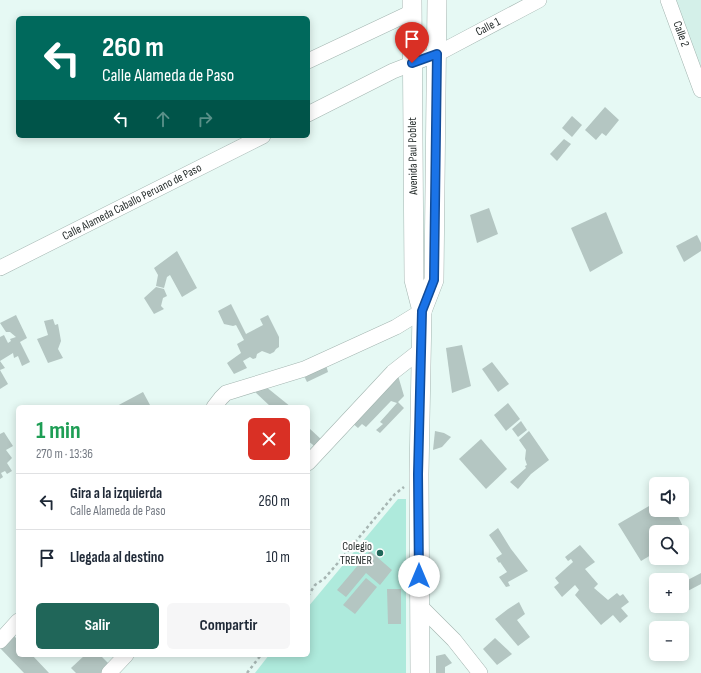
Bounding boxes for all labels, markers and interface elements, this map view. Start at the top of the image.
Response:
street label: Calle 1 [473,14,504,40]
street label: Calle 2 [669,19,693,49]
pin [395,22,429,63]
icon: arrive [401,28,423,50]
text: 260 m [102,31,164,64]
icon: left [36,32,88,84]
text: Calle Alameda de Paso [102,65,234,86]
icon: left [110,108,132,130]
icon: ahead [152,108,174,130]
icon: right [194,108,216,130]
street label: Avenida Paul Poblet [405,117,421,196]
street label: Calle Alameda Caballo Peruano de Paso [60,160,204,244]
text: 1 min [36,416,81,445]
button: close [248,418,290,460]
text: 270 m · 13:36 [36,446,93,462]
map controls [649,477,689,661]
button: sound [649,477,689,517]
text: Gira a la izquierda [70,484,162,503]
icon: left [36,491,58,513]
text: 260 m [259,492,290,511]
text: Calle Alameda de Paso [70,503,166,519]
button: search [649,525,689,565]
place label: Colegio TRENER [340,539,372,568]
icon: arrive [36,547,58,569]
text: Llegada al destino [70,548,164,567]
text: 10 m [266,548,290,567]
marker: Colegio TRENER [375,548,385,558]
position arrow [398,555,440,597]
button: + [649,573,689,613]
button: Salir [36,603,159,649]
button: Compartir [167,603,290,649]
button: − [649,621,689,661]

